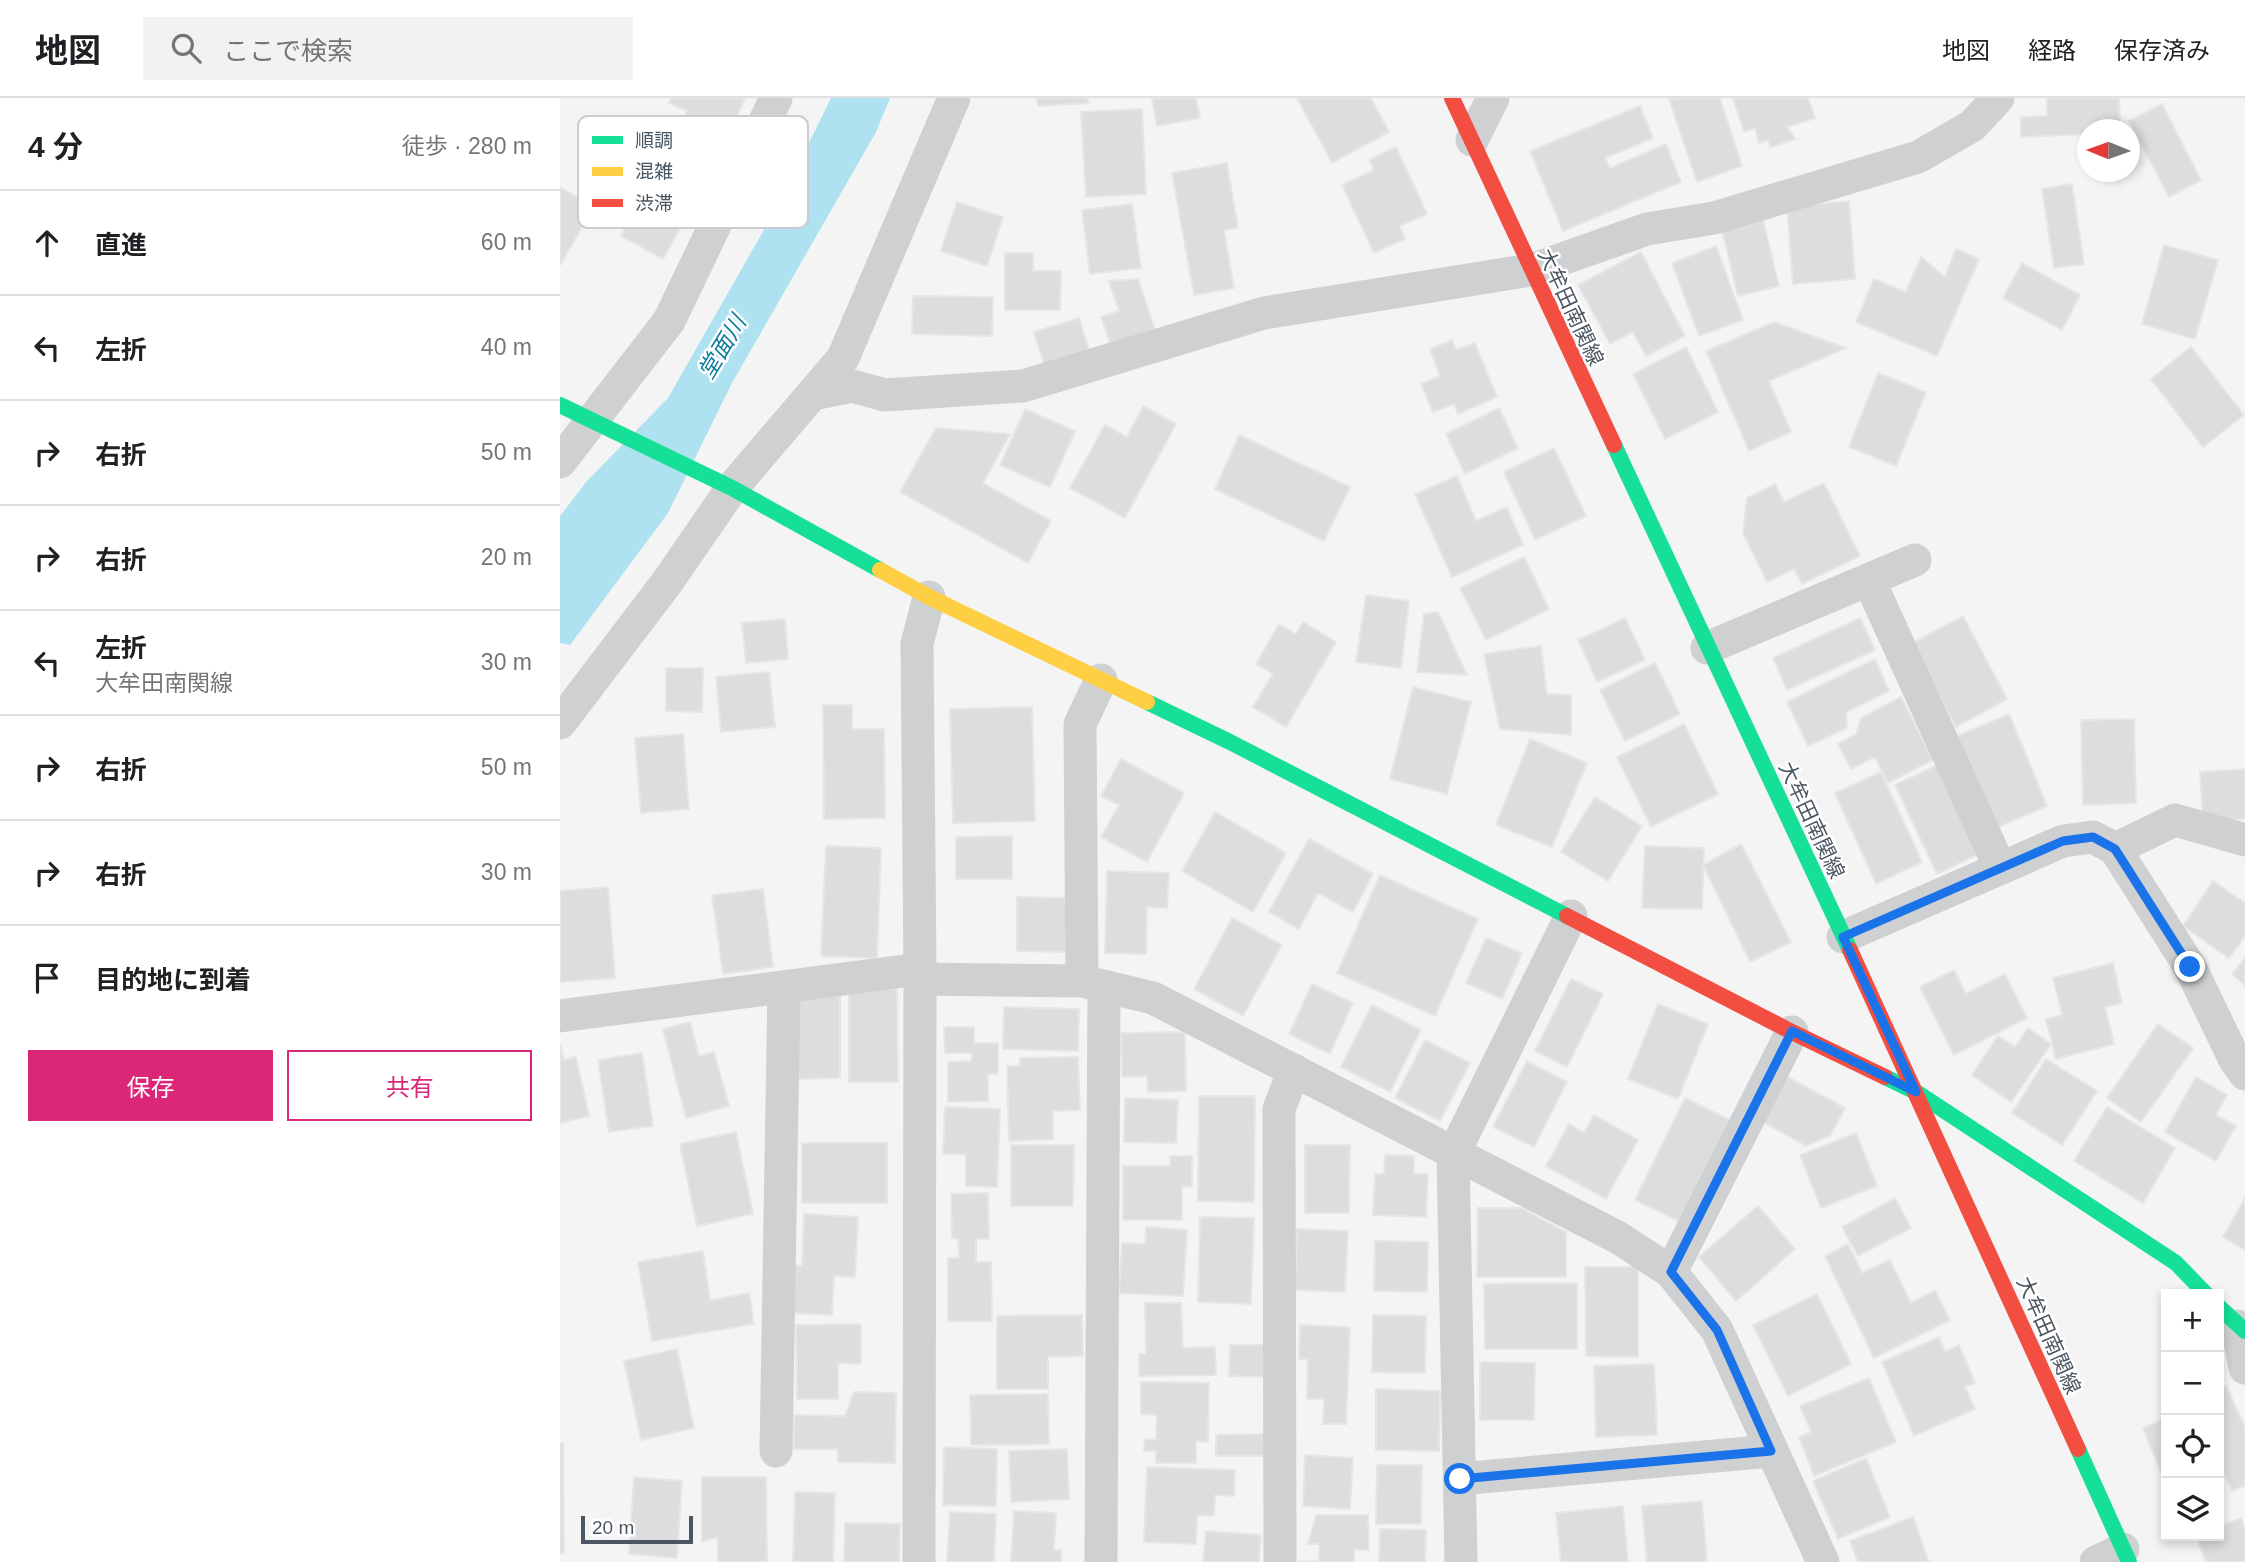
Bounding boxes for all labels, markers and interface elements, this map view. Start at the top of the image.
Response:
search box [143,17,633,80]
icon: search [167,29,205,67]
text: 地図 [35,32,101,69]
text: ここで検索 [223,36,353,66]
text: 地図 [1942,37,1990,64]
text: 経路 [2028,37,2076,64]
text: 保存済み [2114,37,2210,64]
legend [578,116,808,228]
north arrow [2077,119,2140,182]
text: 4 分 [28,130,83,163]
text: 順調 [635,130,673,151]
text: 徒歩 · 280 m [402,133,532,159]
text: 混雑 [635,161,673,182]
text: 渋滞 [635,193,673,214]
icon: ahead [28,224,66,262]
text: 60 m [481,229,532,255]
text: 直進 [95,230,147,260]
street label: 大牟田南関線 [1534,245,1608,369]
water label: 堂面川 [693,308,752,383]
icon: left [28,329,66,367]
text: 40 m [481,334,532,360]
text: 左折 [95,335,147,365]
icon: right [28,434,66,472]
text: 50 m [481,439,532,465]
text: 右折 [95,440,147,470]
icon: right [28,539,66,577]
text: 20 m [481,544,532,570]
text: 右折 [95,545,147,575]
text: 左折 [95,633,147,663]
icon: left [28,644,66,682]
text: 30 m [481,649,532,675]
text: 大牟田南関線 [95,670,233,696]
icon: right [28,749,66,787]
text: 50 m [481,754,532,780]
text: 右折 [95,755,147,785]
street label: 大牟田南関線 [1775,758,1849,882]
icon: right [28,854,66,892]
text: 30 m [481,859,532,885]
text: 右折 [95,860,147,890]
route end [2174,951,2205,982]
icon: arrive [28,959,66,997]
text: 目的地に到着 [95,965,251,995]
button: 保存 [28,1050,273,1121]
button: 共有 [287,1050,532,1121]
street label: 大牟田南関線 [2013,1273,2085,1397]
map controls [2161,1289,2224,1541]
button: + [2161,1289,2224,1352]
button: − [2161,1352,2224,1415]
button: locate [2161,1415,2224,1478]
route start [1444,1463,1475,1494]
button: layers [2161,1478,2224,1541]
scale bar [581,1513,693,1545]
text: 20 m [592,1517,634,1538]

